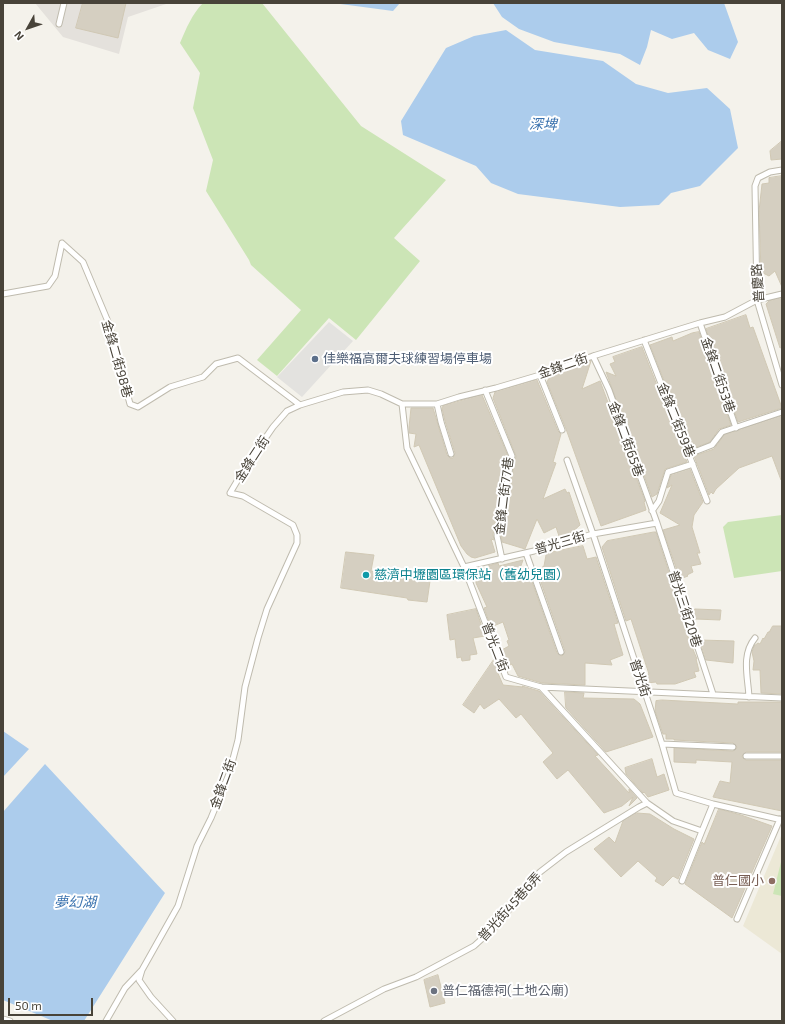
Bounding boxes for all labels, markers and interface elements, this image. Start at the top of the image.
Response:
north arrow [8,8,48,48]
text: N [11,29,26,43]
water label: 深埤 [529,116,557,132]
street label: 普慶路 [749,263,767,303]
street label: 金鋒二街98巷 [98,318,136,400]
street label: 金鋒二街53巷 [698,335,738,415]
street label: 金鋒二街 [536,350,590,382]
place label: 佳樂福高爾夫球練習場停車場 [323,351,492,367]
marker: 佳樂福高爾夫球練習場停車場 [310,354,320,364]
street label: 金鋒二街59巷 [654,380,698,460]
street label: 金鋒二街65巷 [605,399,647,479]
street label: 金鋒二街 [231,433,273,485]
street label: 金鋒二街77巷 [491,456,517,536]
street label: 普光三街 [533,528,587,558]
place label: 慈濟中壢園區環保站（舊幼兒園） [374,567,569,583]
street label: 普光三街20巷 [665,568,705,650]
marker: 慈濟中壢園區環保站（舊幼兒園） [361,570,371,580]
street label: 普光二街 [478,620,512,674]
street label: 普光街 [627,657,653,699]
street label: 金鋒二街 [207,757,239,811]
street label: 普光街45巷6弄 [475,869,545,945]
place label: 普仁國小 [712,873,764,889]
marker: 普仁國小 [767,876,777,886]
water label: 夢幻湖 [54,894,96,910]
place label: 普仁福德祠(土地公廟) [442,983,568,999]
marker: 普仁福德祠(土地公廟) [429,986,439,996]
scale bar [10,990,95,1016]
text: 50 m [15,998,42,1012]

